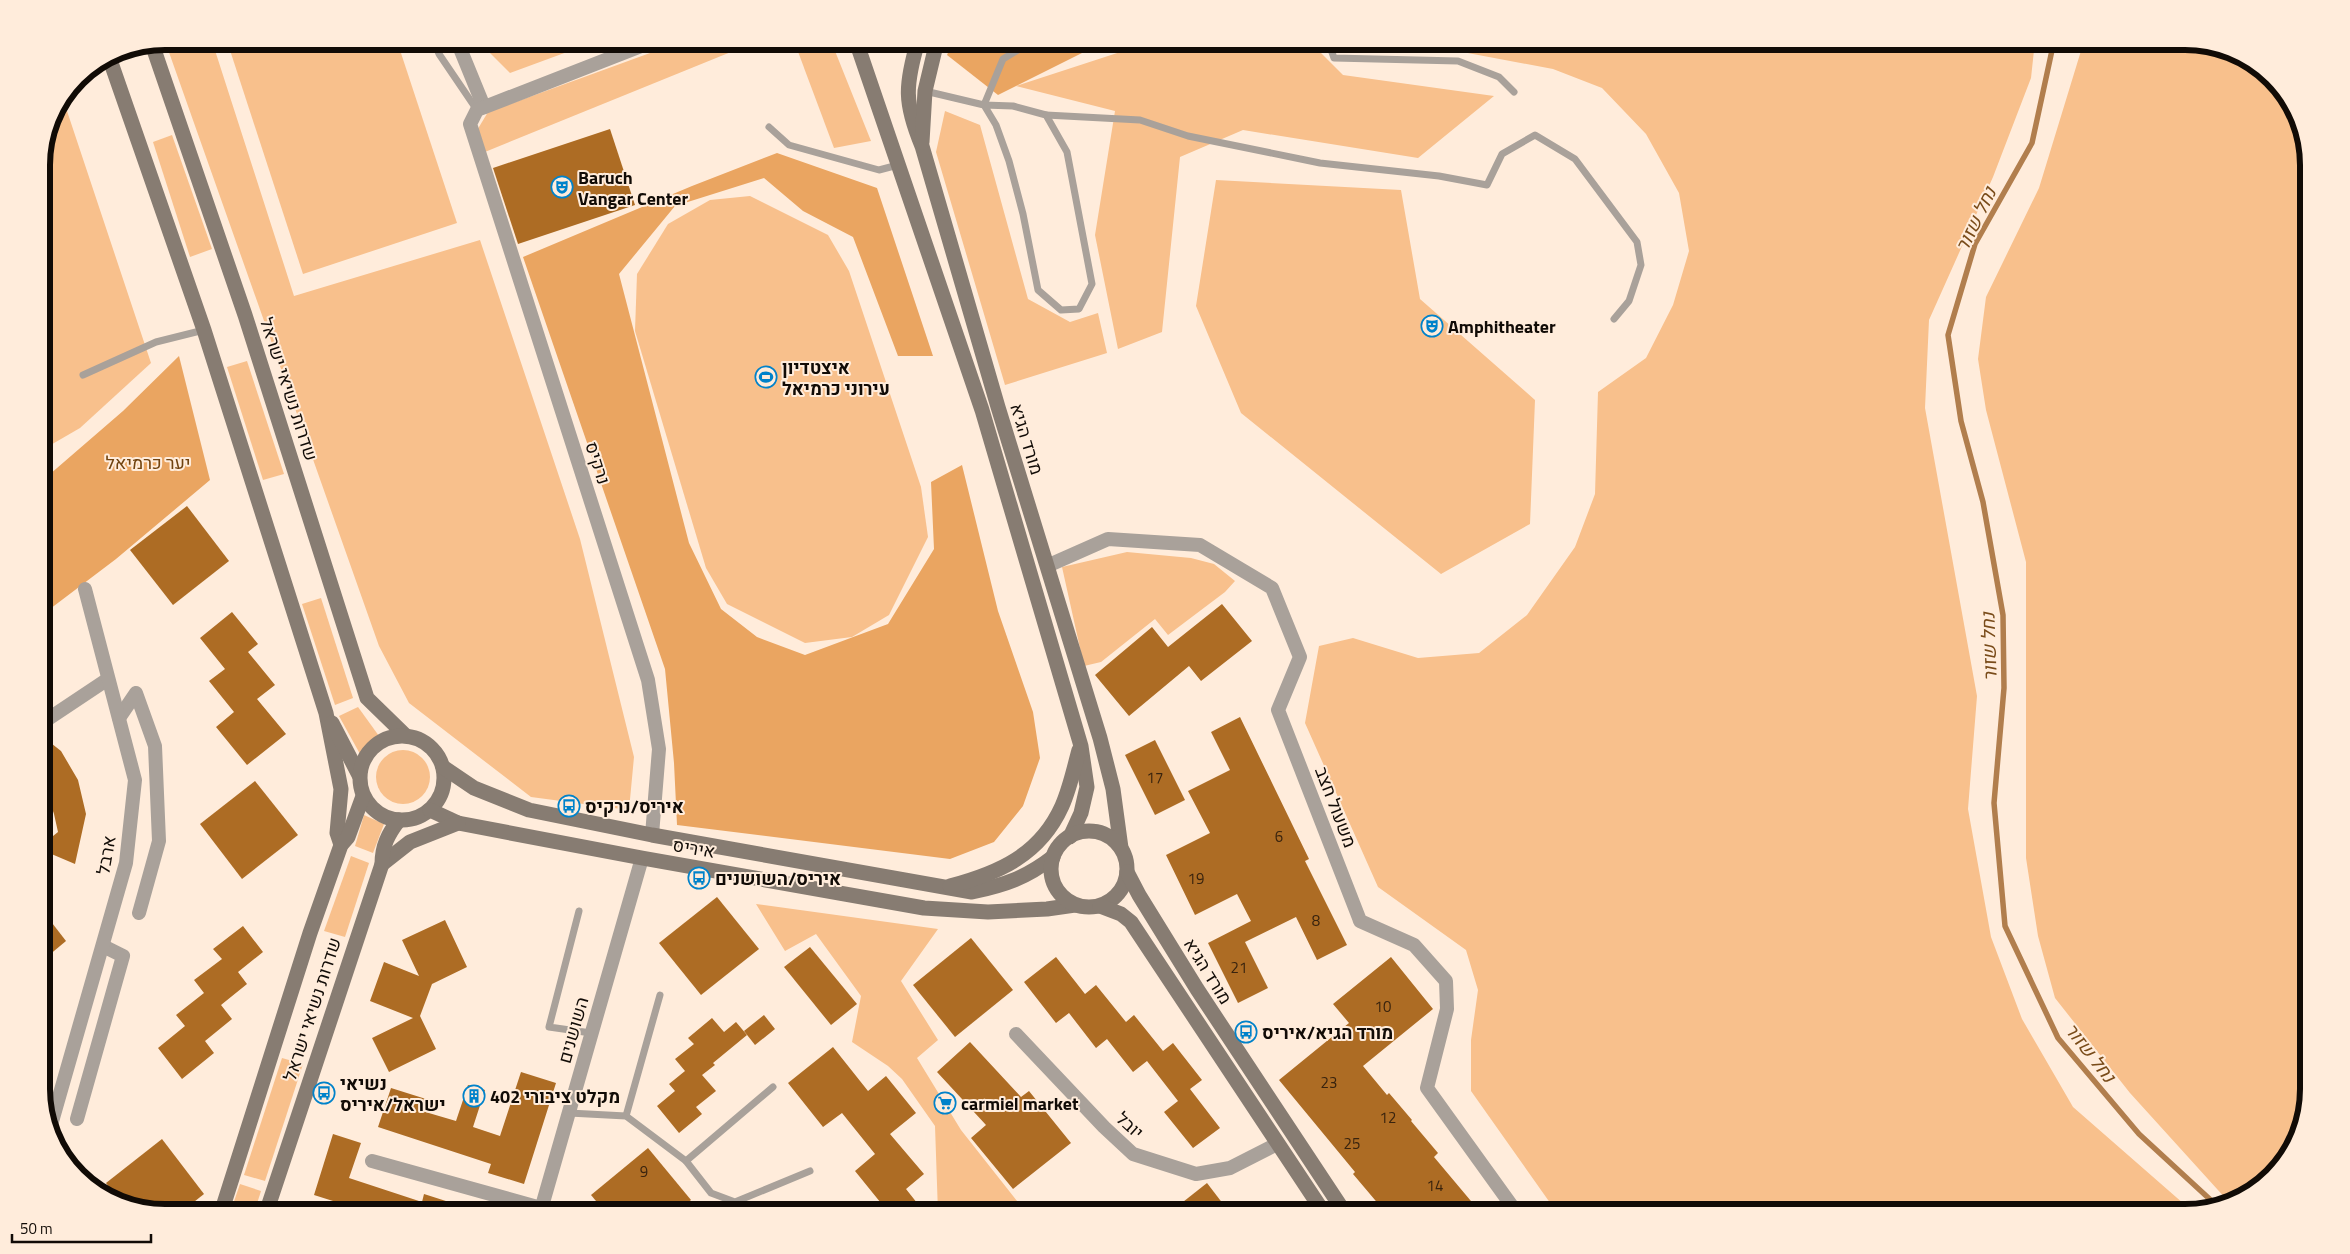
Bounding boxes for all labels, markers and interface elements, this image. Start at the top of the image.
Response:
place label: Baruch Vangar Center [578,164,689,212]
theatre icon: Baruch Vangar Center [550,175,574,199]
water label: נחל שזור [1947,181,2004,256]
place label: Amphitheater [1448,313,1556,340]
street label: שדרות נשיאי ישראל [253,314,325,464]
theatre icon: Amphitheater [1420,314,1444,338]
place label: איצטדיון עירוני כרמיאל [782,354,890,402]
sports icon: איצטדיון עירוני כרמיאל [754,365,778,389]
street label: מורד הגיא [1003,400,1051,478]
street label: נרקיס [578,438,618,488]
park label: יער כרמיאל [106,449,190,476]
water label: נחל שזור [1972,611,2004,682]
street label: משעול חצב [1308,763,1364,851]
house number: 17 [1147,766,1163,789]
place label: איריס/נרקיס [585,793,684,820]
bus stop icon: איריס/נרקיס [557,794,581,818]
house number: 6 [1275,825,1283,848]
street label: איריס [671,831,717,865]
street label: ארבל [89,833,123,877]
place label: איריס/השושנים [715,865,841,892]
bus stop icon: איריס/השושנים [687,866,711,890]
house number: 19 [1188,867,1204,890]
house number: 8 [1312,909,1320,932]
street label: מורד הגיא [1177,933,1239,1009]
street label: שדרות נשיאי ישראל [276,934,348,1084]
house number: 21 [1231,956,1247,979]
street label: השושנים [551,994,595,1066]
house number: 10 [1375,995,1391,1018]
water label: נחל שזור [2058,1016,2124,1089]
place label: מורד הגיא/איריס [1262,1019,1393,1046]
bus stop icon: מורד הגיא/איריס [1234,1020,1258,1044]
place label: נשיאי ישראל/איריס [340,1070,446,1118]
house number: 23 [1321,1071,1337,1094]
bus stop icon: נשיאי ישראל/איריס [312,1081,336,1105]
place label: מקלט ציבורי 402 [490,1083,620,1110]
building icon: מקלט ציבורי 402 [462,1084,486,1108]
place label: carmiel market [961,1090,1079,1117]
supermarket icon: carmiel market [933,1091,957,1115]
street label: יובל [1110,1105,1150,1145]
house number: 12 [1380,1106,1396,1129]
house number: 25 [1344,1132,1360,1155]
house number: 9 [640,1160,648,1183]
house number: 14 [1427,1174,1443,1197]
scale bar [12,1212,151,1244]
text: 50 m [20,1217,53,1240]

